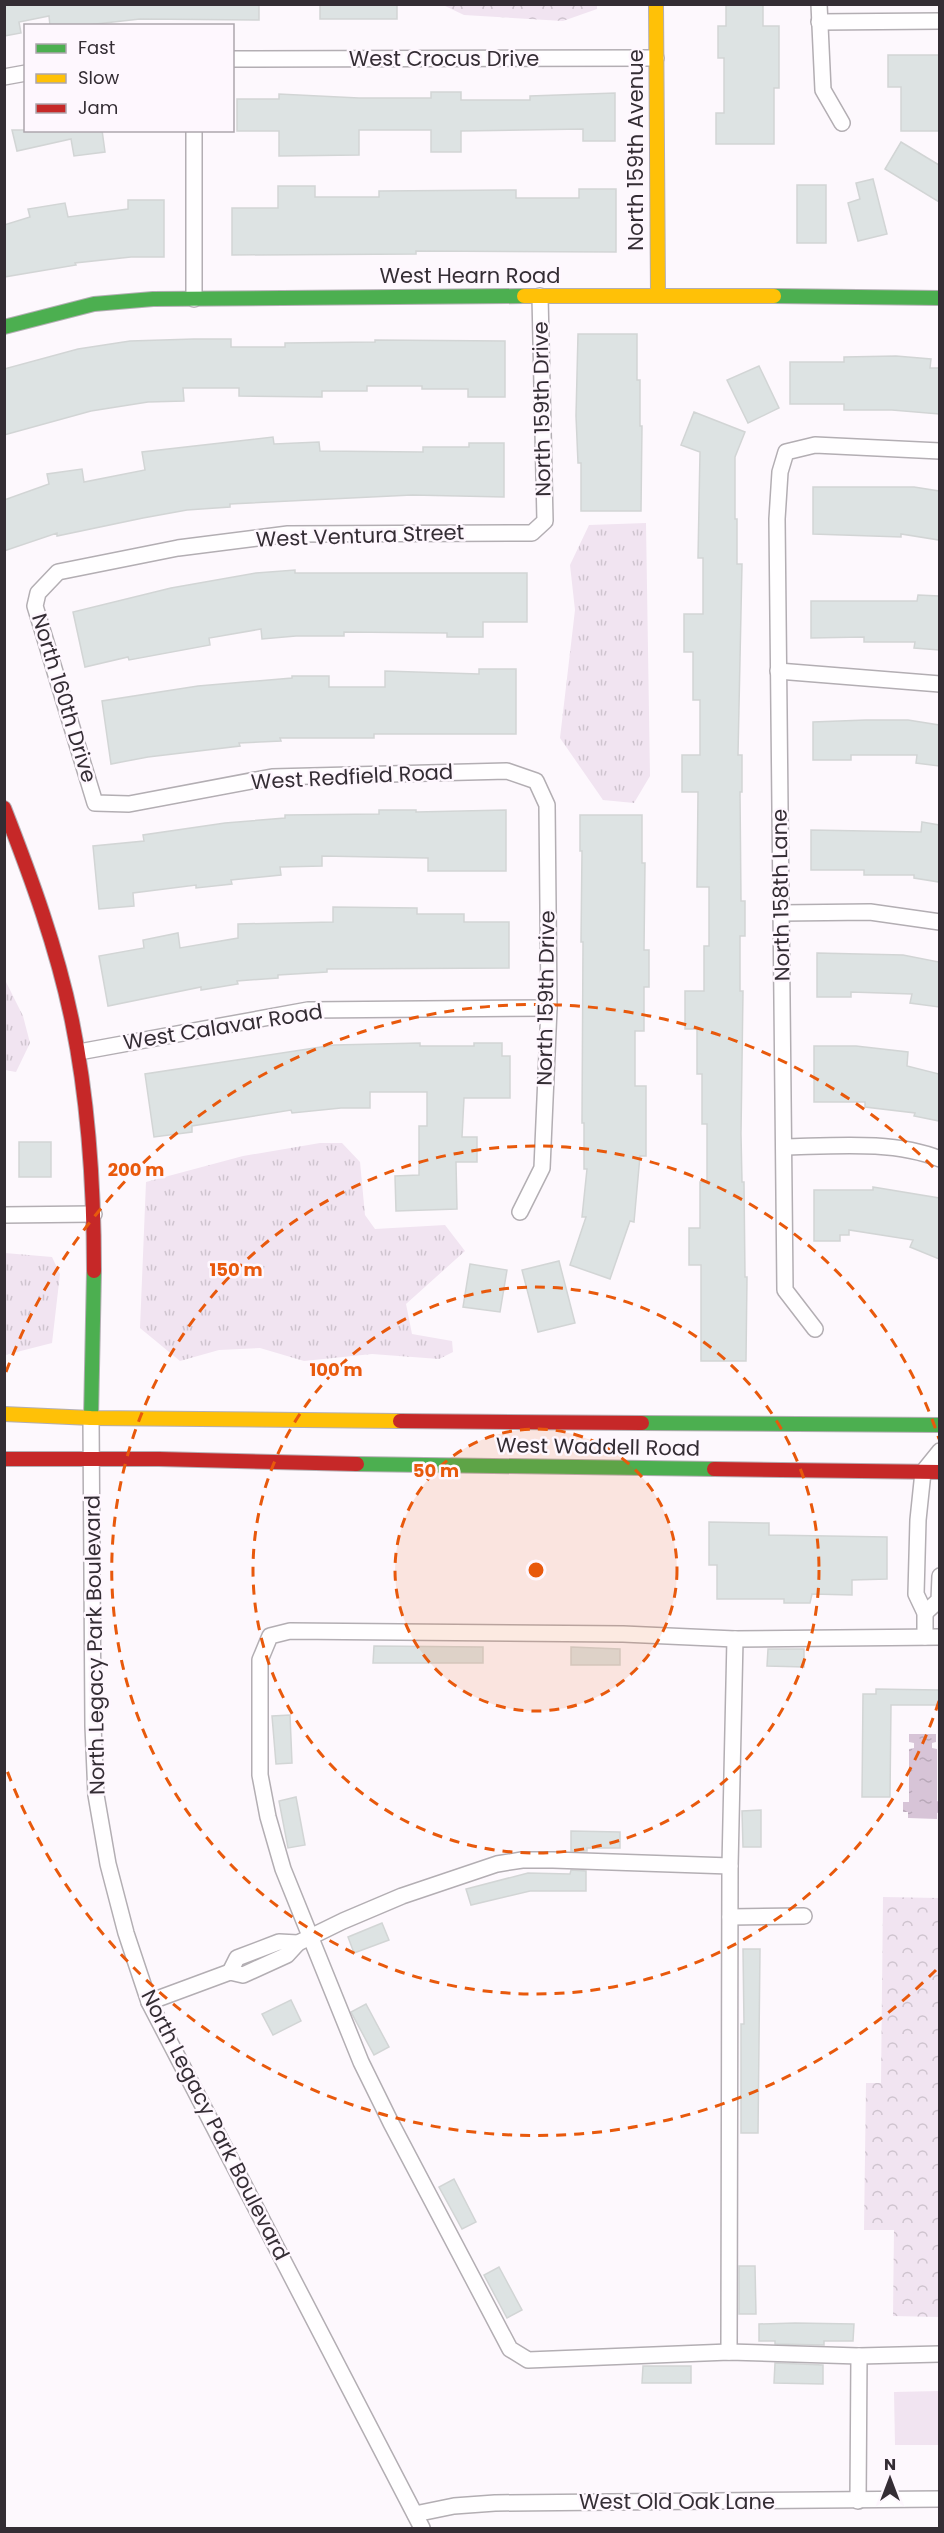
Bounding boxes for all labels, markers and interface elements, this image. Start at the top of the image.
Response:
legend [24,24,234,132]
text: Fast [78,35,115,60]
street label: West Crocus Drive [349,44,539,73]
street label: North 159th Avenue [621,49,650,251]
text: Slow [78,65,120,90]
text: Jam [78,95,118,120]
street label: West Hearn Road [380,261,560,290]
street label: North 159th Drive [525,321,558,497]
street label: West Ventura Street [255,517,465,554]
street label: North 160th Drive [25,610,104,786]
street label: West Redfield Road [250,757,454,796]
street label: North 158th Lane [764,809,797,981]
street label: North 159th Drive [529,910,562,1086]
street label: West Calavar Road [121,996,325,1057]
text: 200 m [108,1157,164,1182]
text: 150 m [209,1257,263,1282]
text: 100 m [309,1357,363,1382]
street label: West Waddell Road [496,1430,700,1463]
text: 50 m [413,1458,459,1483]
street label: North Legacy Park Boulevard [77,1495,112,1795]
centre of rings [526,1560,546,1580]
street label: North Legacy Park Boulevard [134,1985,296,2265]
north arrow [860,2449,920,2509]
text: N [884,2453,896,2476]
street label: West Old Oak Lane [579,2487,775,2516]

